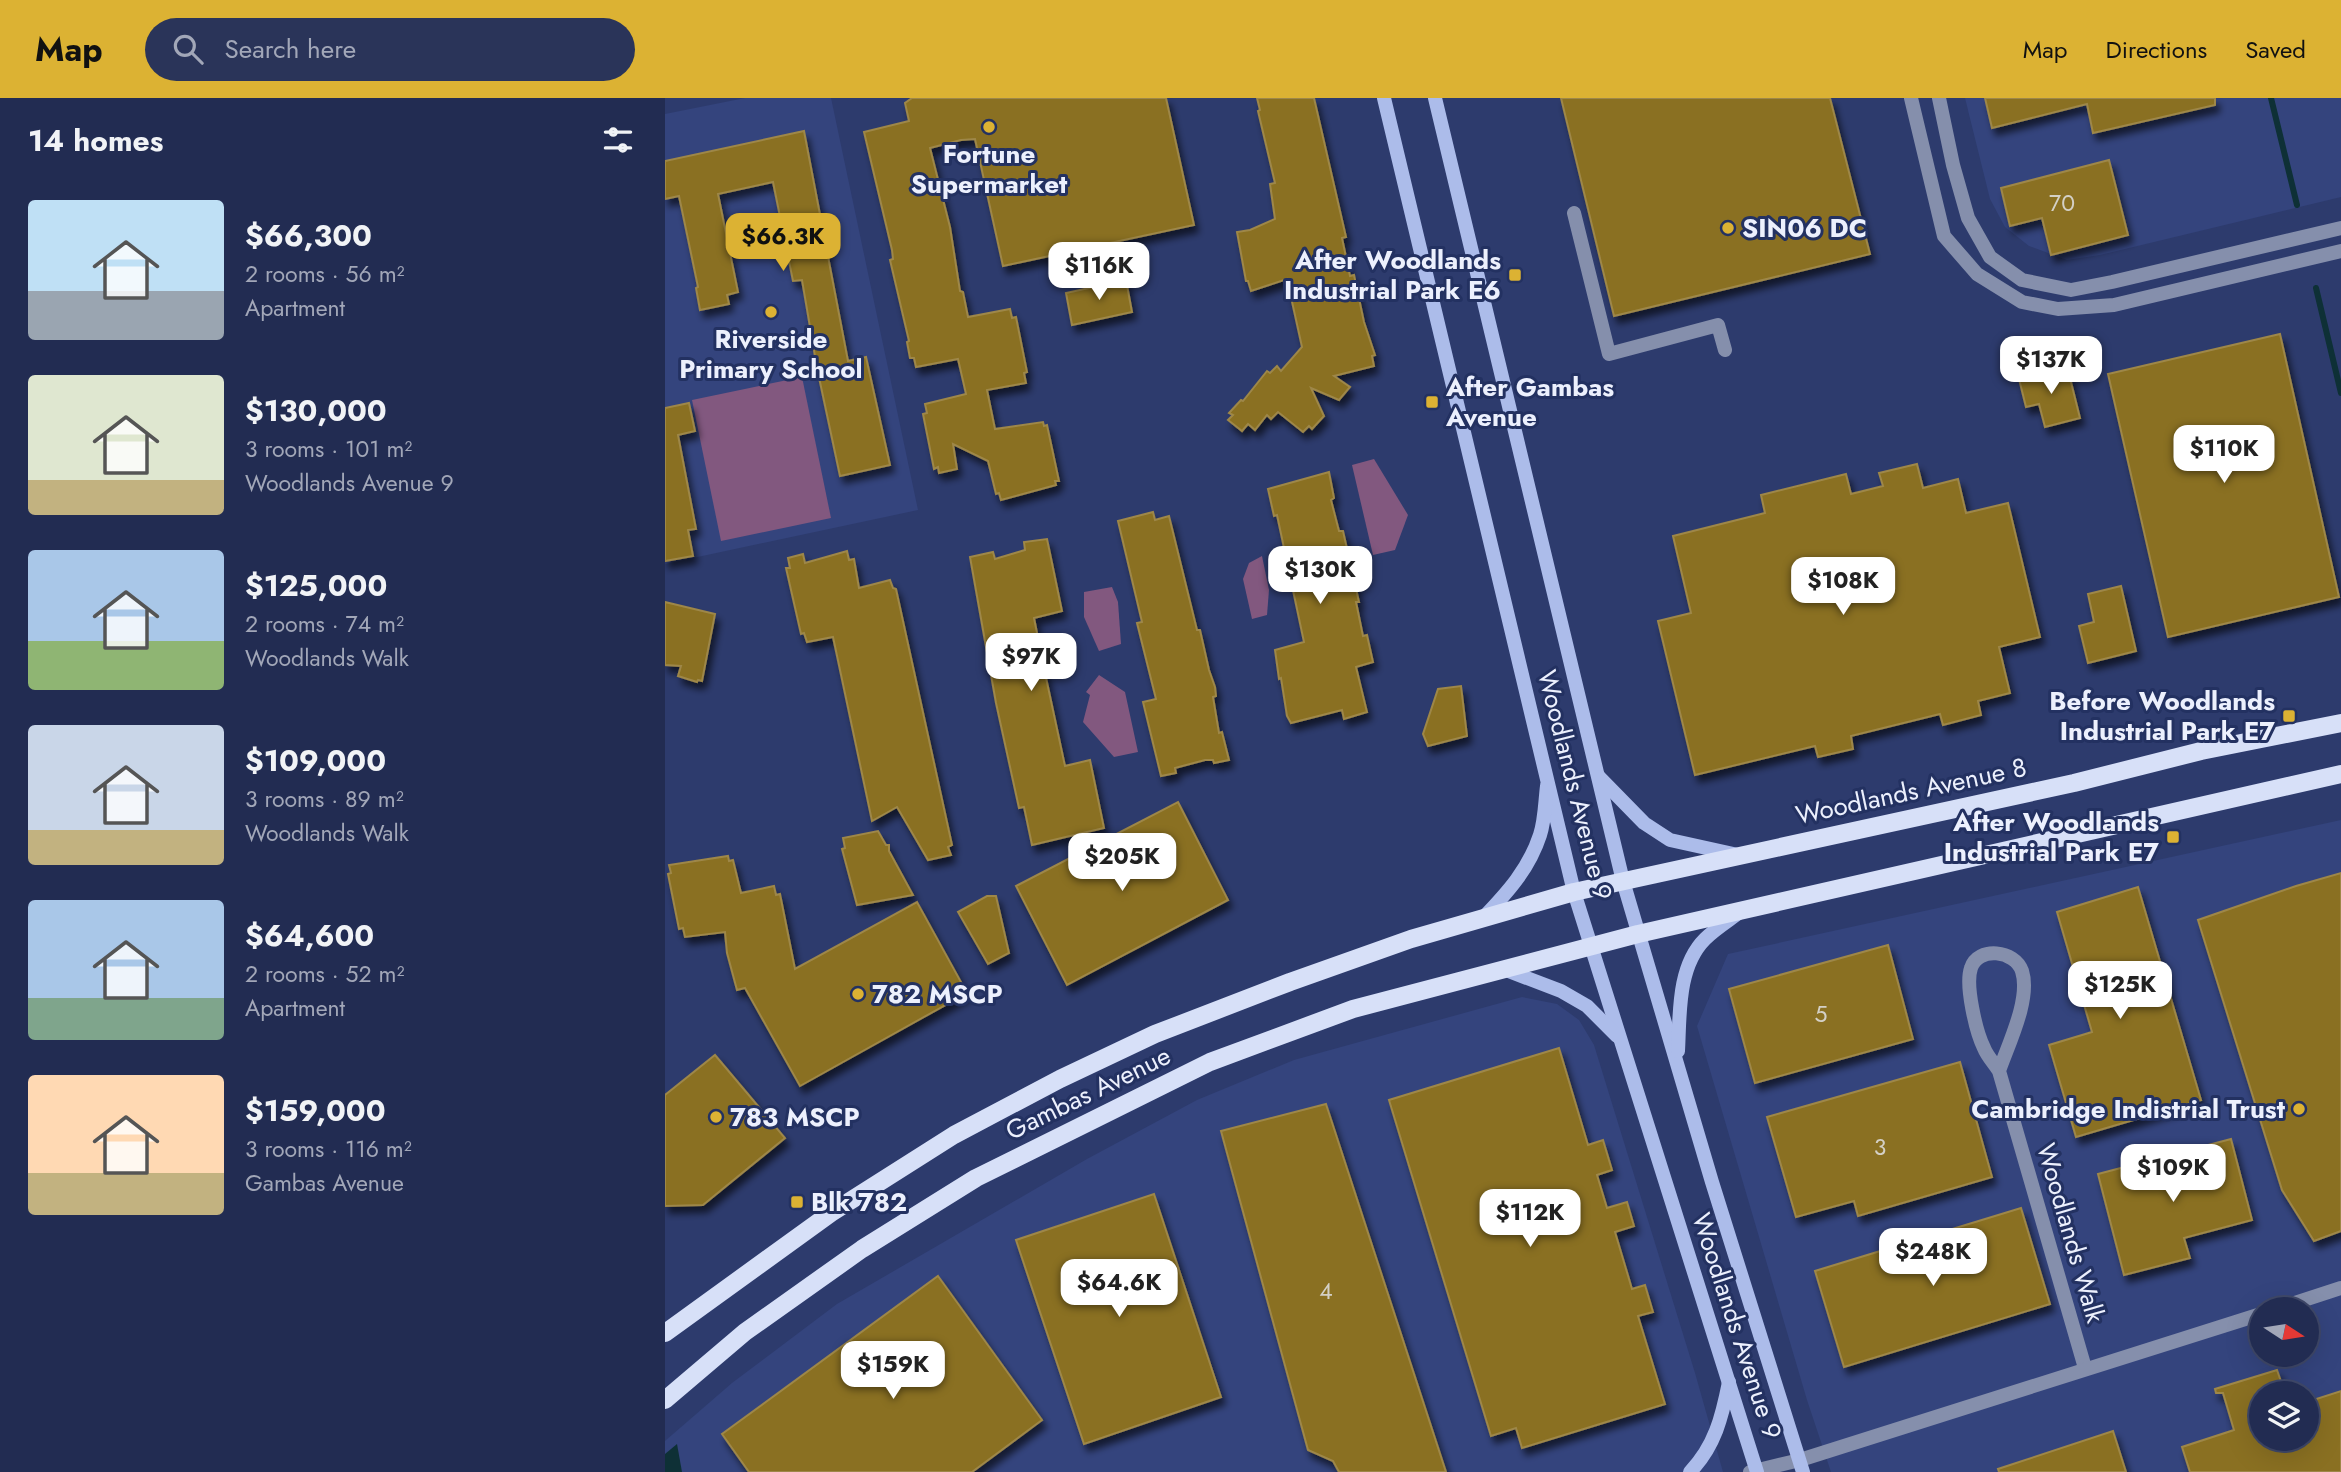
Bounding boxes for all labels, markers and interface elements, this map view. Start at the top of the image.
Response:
search box [145,18,635,81]
text: Map [35,26,103,73]
icon: search [169,30,207,68]
text: Search here [225,30,356,68]
text: Map [2023,32,2068,67]
text: Directions [2106,32,2207,67]
text: Saved [2245,32,2306,67]
text: 14 homes [28,119,163,162]
marker: Fortune Supermarket [981,119,997,135]
icon: filters [599,121,637,159]
place label: Fortune Supermarket [911,135,1068,203]
house number: 70 [2049,186,2075,220]
place label: SIN06 DC [1742,209,1867,247]
text: $66,300 [245,214,372,257]
pin: $66.3K [726,214,840,273]
text: $66.3K [742,219,824,253]
marker: SIN06 DC [1720,220,1736,236]
icon: home [84,228,168,312]
place label: After Woodlands Industrial Park E6 [1284,241,1501,309]
pin: $116K [1050,242,1148,302]
text: $116K [1064,248,1134,282]
text: 2 rooms · 56 m² [245,257,405,291]
marker: After Woodlands Industrial Park E6 [1507,267,1523,283]
text: Apartment [245,291,345,325]
marker: Riverside Primary School [763,304,779,320]
place label: Riverside Primary School [679,320,863,388]
pin: $137K [2002,336,2100,396]
text: $137K [2016,342,2086,376]
place label: After Gambas Avenue [1445,368,1614,436]
text: $130,000 [245,389,387,432]
marker: After Gambas Avenue [1424,394,1440,410]
icon: home [84,403,168,487]
pin: $110K [2175,426,2273,485]
text: $110K [2189,431,2259,465]
text: 3 rooms · 101 m² [245,432,412,466]
text: Woodlands Avenue 9 [245,466,454,500]
pin: $130K [1271,546,1369,606]
text: $130K [1284,552,1356,586]
pin: $108K [1794,558,1892,617]
text: $108K [1807,563,1879,597]
text: $125,000 [245,564,387,607]
icon: home [84,578,168,662]
text: 2 rooms · 74 m² [245,607,404,641]
pin: $97K [990,634,1072,693]
text: $97K [1002,639,1060,673]
text: Woodlands Walk [245,641,409,675]
street label: Woodlands Avenue 9 [1528,666,1622,904]
place label: Before Woodlands Industrial Park E7 [2049,682,2275,750]
marker: Before Woodlands Industrial Park E7 [2281,708,2297,724]
text: $109,000 [245,739,386,782]
street label: Woodlands Avenue 8 [1792,748,2030,834]
icon: home [84,753,168,837]
text: 3 rooms · 89 m² [245,782,404,816]
place label: After Woodlands Industrial Park E7 [1944,803,2159,871]
text: Woodlands Walk [245,816,409,850]
marker: After Woodlands Industrial Park E7 [2165,829,2181,845]
pin: $205K [1073,834,1171,893]
text: $205K [1084,839,1160,873]
text: $64,600 [245,914,374,957]
icon: home [84,928,168,1012]
text: 2 rooms · 52 m² [245,957,404,991]
pin: $125K [2071,962,2169,1021]
text: $125K [2084,967,2156,1001]
place label: 782 MSCP [872,975,1003,1013]
marker: 782 MSCP [850,986,866,1002]
text: Apartment [245,991,345,1025]
house number: 5 [1815,997,1828,1031]
street label: Gambas Avenue [999,1037,1177,1149]
text: $159,000 [245,1089,386,1132]
place label: Cambridge Indistrial Trust [1971,1090,2286,1128]
place label: 783 MSCP [730,1098,860,1136]
marker: Cambridge Indistrial Trust [2291,1101,2307,1117]
icon: home [84,1103,168,1187]
marker: 783 MSCP [708,1109,724,1125]
house number: 3 [1874,1130,1886,1164]
text: 3 rooms · 116 m² [245,1132,412,1166]
street label: Woodlands Walk [2027,1139,2115,1328]
pin: $109K [2124,1144,2222,1204]
text: $109K [2137,1150,2209,1184]
text: Gambas Avenue [245,1166,404,1200]
place label: Blk 782 [811,1183,907,1221]
pin: $112K [1481,1190,1579,1249]
marker: Blk 782 [789,1194,805,1210]
text: $112K [1496,1195,1564,1229]
street label: Woodlands Avenue 9 [1682,1208,1792,1444]
pin: $248K [1884,1228,1982,1288]
text: $248K [1895,1234,1971,1268]
pin: $64.6K [1062,1260,1176,1319]
text: $64.6K [1077,1265,1161,1299]
house number: 4 [1319,1274,1333,1308]
north arrow [2249,1297,2319,1367]
map controls [2249,1297,2319,1451]
pin: $159K [844,1342,942,1401]
text: $159K [857,1347,929,1381]
button: layers [2249,1381,2319,1451]

